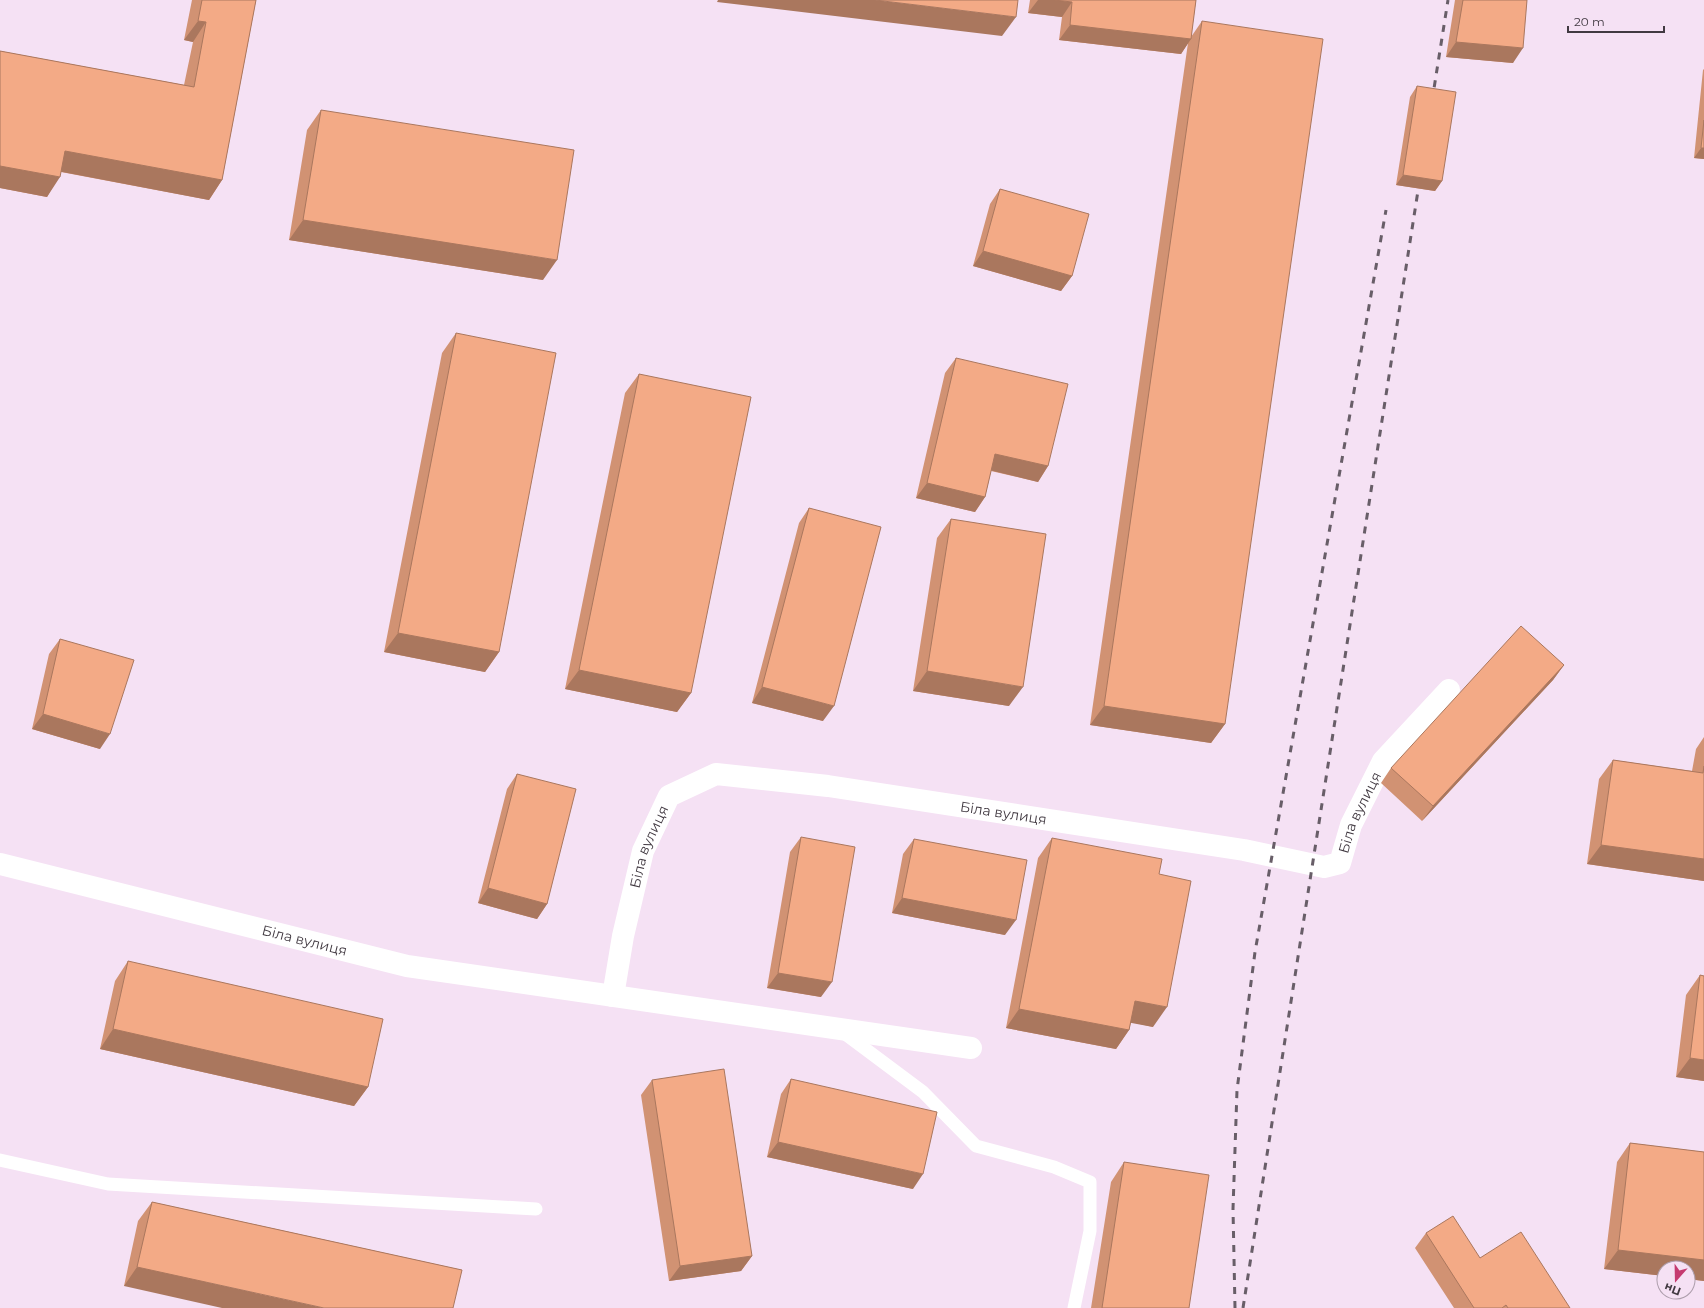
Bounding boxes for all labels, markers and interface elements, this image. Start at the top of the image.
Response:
scale bar [1568,8,1664,34]
text: 20 m [1574,14,1605,29]
street label: Біла вулиця [1334,769,1385,855]
street label: Біла вулиця [959,797,1048,829]
street label: Біла вулиця [626,802,672,890]
street label: Біла вулиця [260,921,349,960]
north arrow [1656,1260,1696,1300]
text: Пн [1662,1280,1683,1299]

